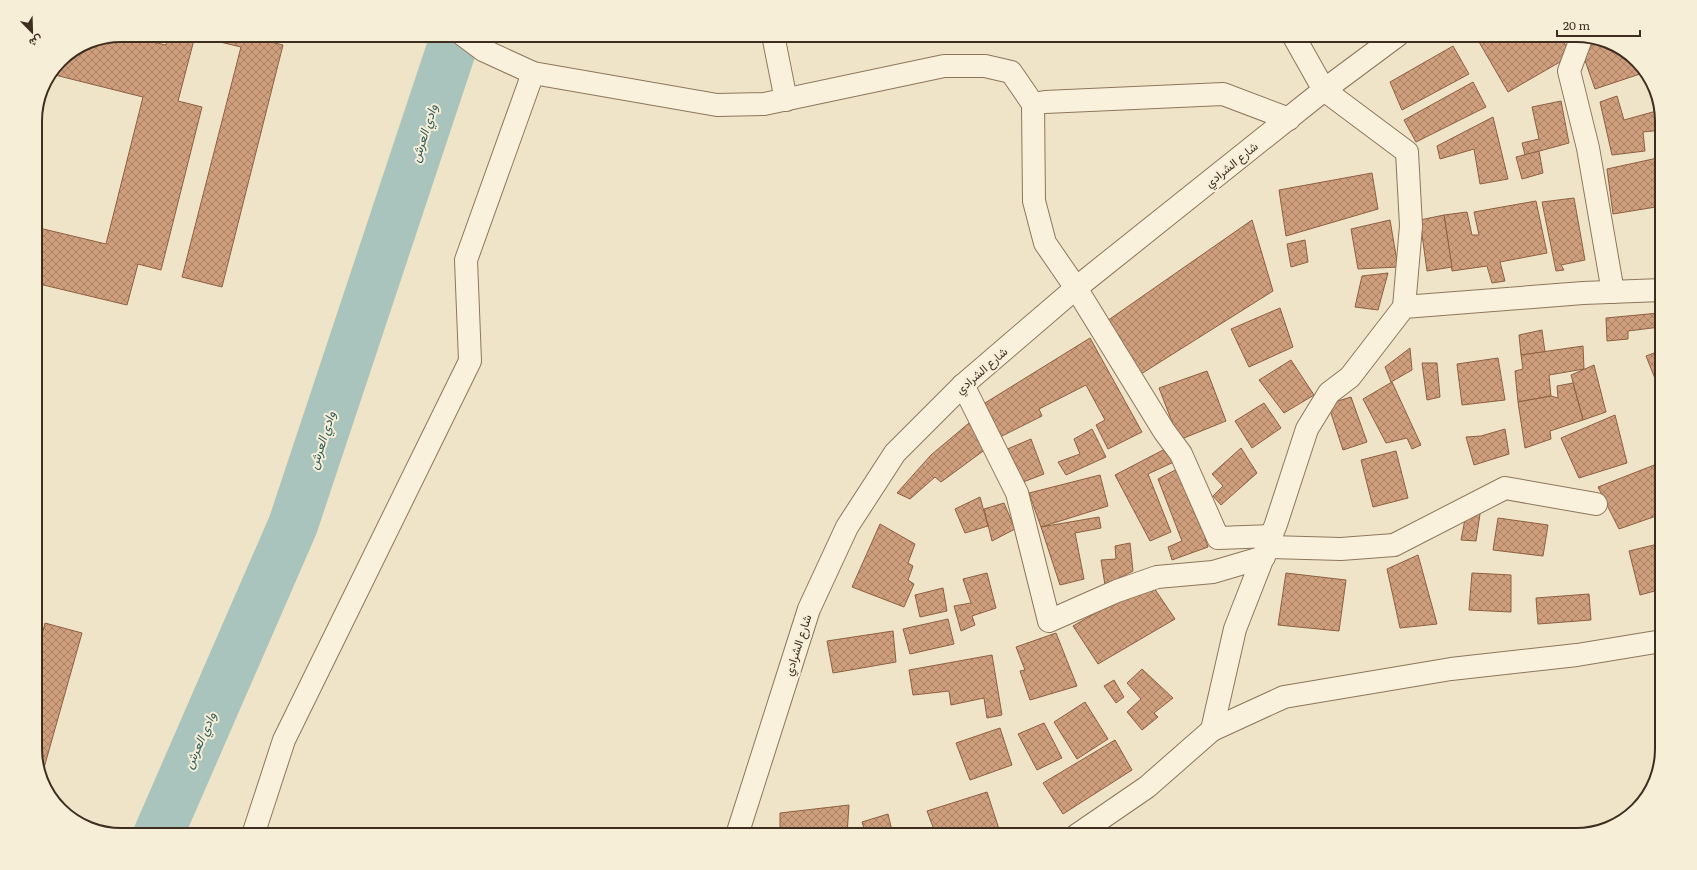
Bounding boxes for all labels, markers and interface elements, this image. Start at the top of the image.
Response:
north arrow [12,12,52,52]
scale bar [1557,12,1640,38]
text: 20 m [1563,16,1590,34]
text: ش [27,32,46,52]
water label: وادي العرش [405,101,443,165]
street label: شارع الشرادي [1201,137,1263,193]
street label: شارع الشرادي [951,342,1012,399]
water label: وادي العرش [303,408,341,472]
street label: شارع الشرادي [779,612,817,679]
water label: وادي العرش [178,708,222,772]

